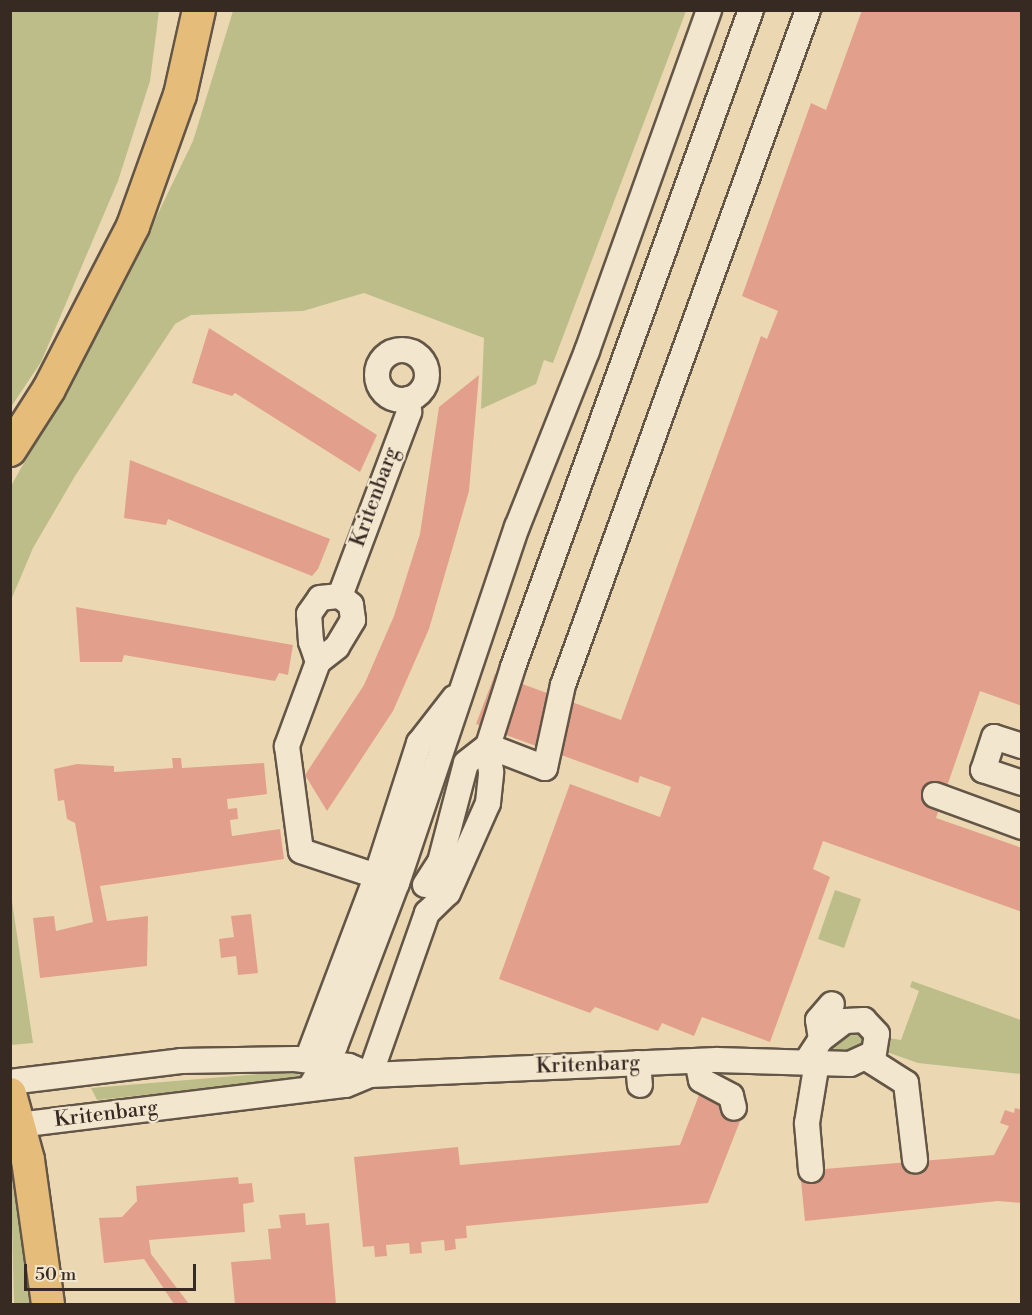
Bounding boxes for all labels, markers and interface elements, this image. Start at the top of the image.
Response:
street label: Kritenbarg [345,444,405,550]
street label: Kritenbarg [535,1051,641,1079]
street label: Kritenbarg [53,1095,159,1133]
scale bar [27,1252,200,1290]
text: 50 m [35,1263,76,1286]

